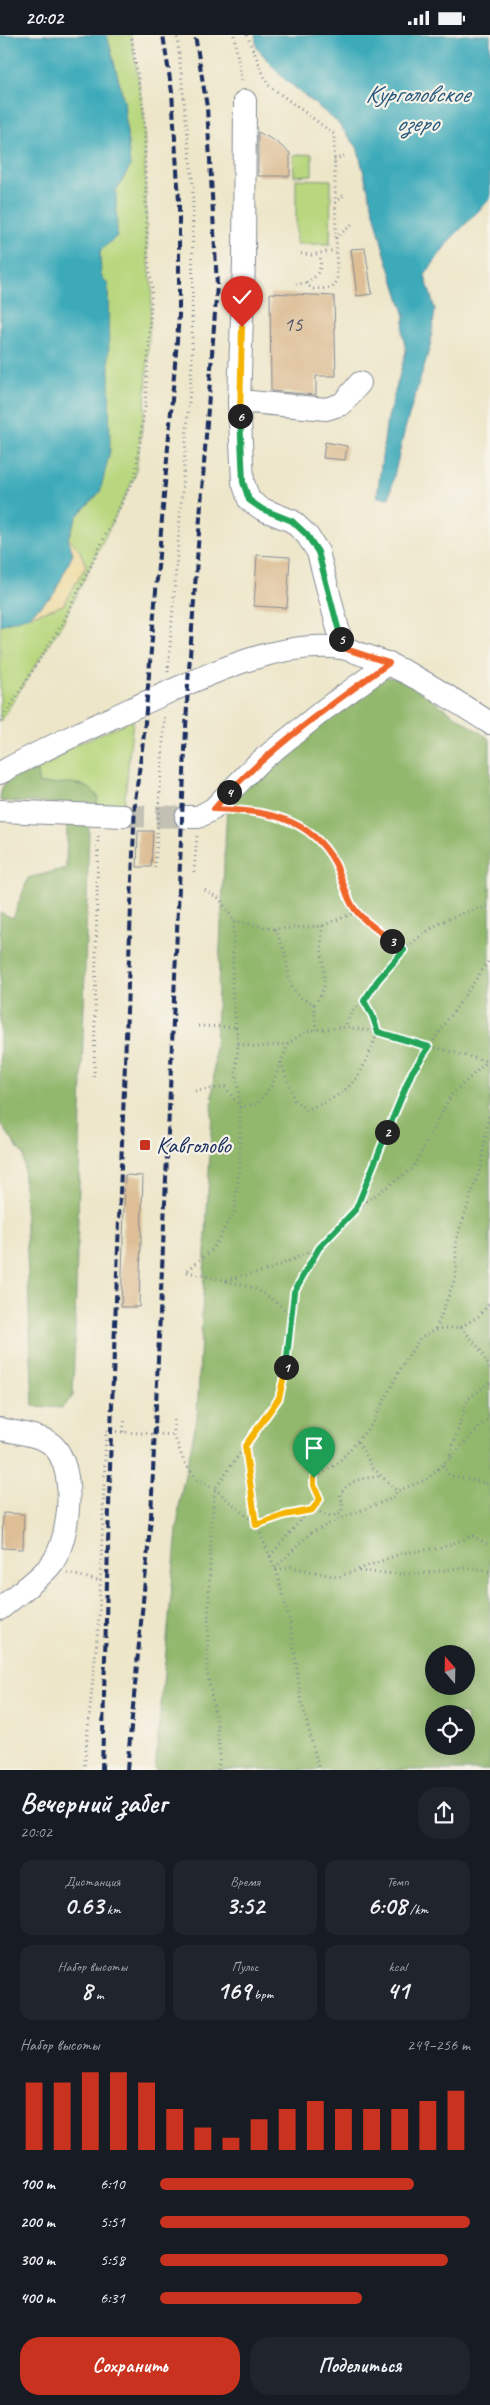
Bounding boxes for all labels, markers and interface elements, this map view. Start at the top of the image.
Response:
text: 20:02 [25,6,63,30]
water label: Курголовское озеро [365,78,473,139]
pin [221,276,263,327]
icon: check [228,283,256,311]
house number: 15 [284,311,304,337]
pin: 6 [228,403,252,429]
text: 6 [237,408,244,425]
pin: 5 [328,627,354,651]
text: 5 [338,631,345,648]
pin: 4 [216,779,242,805]
text: 4 [226,784,233,801]
pin: 3 [380,929,404,953]
text: 3 [389,933,396,950]
pin: 2 [374,1119,400,1145]
text: 2 [384,1124,391,1141]
place label: Кавголово [156,1130,232,1160]
marker: Кавголово [138,1138,152,1152]
pin: 1 [274,1355,298,1379]
text: 1 [283,1359,290,1376]
pin [293,1427,335,1478]
icon: arrive [300,1434,328,1462]
north arrow [425,1645,475,1695]
map controls [425,1645,475,1755]
button: locate [425,1705,475,1755]
text: Вечерний забег [20,1785,167,1820]
button: share [418,1787,470,1839]
text: 20:02 [20,1822,52,1842]
text: Дистанция [64,1873,120,1890]
text: Время [230,1873,260,1890]
text: Темп [386,1873,409,1890]
text: 0.63 [64,1890,103,1922]
text: 3:52 [226,1890,264,1922]
text: 6:08 [367,1890,406,1922]
text: km [103,1901,120,1918]
text: /km [406,1901,428,1918]
text: Набор высоты [58,1958,127,1975]
text: Пульс [231,1958,259,1975]
text: kcal [388,1958,407,1975]
text: 8 [81,1975,92,2007]
text: 169 [217,1975,251,2007]
text: 41 [386,1975,409,2007]
text: m [92,1986,104,2003]
text: bpm [251,1986,273,2003]
text: Набор высоты [20,2035,99,2055]
text: 249–256 m [407,2035,470,2055]
text: 100 m [20,2174,55,2194]
text: 6:10 [100,2174,125,2194]
text: 200 m [20,2212,55,2232]
text: 5:51 [100,2212,125,2232]
text: 300 m [20,2250,55,2270]
text: 5:58 [100,2250,125,2270]
text: 400 m [20,2288,55,2308]
text: 6:31 [100,2288,125,2308]
button: Сохранить [20,2337,240,2395]
button: Поделиться [250,2337,470,2395]

